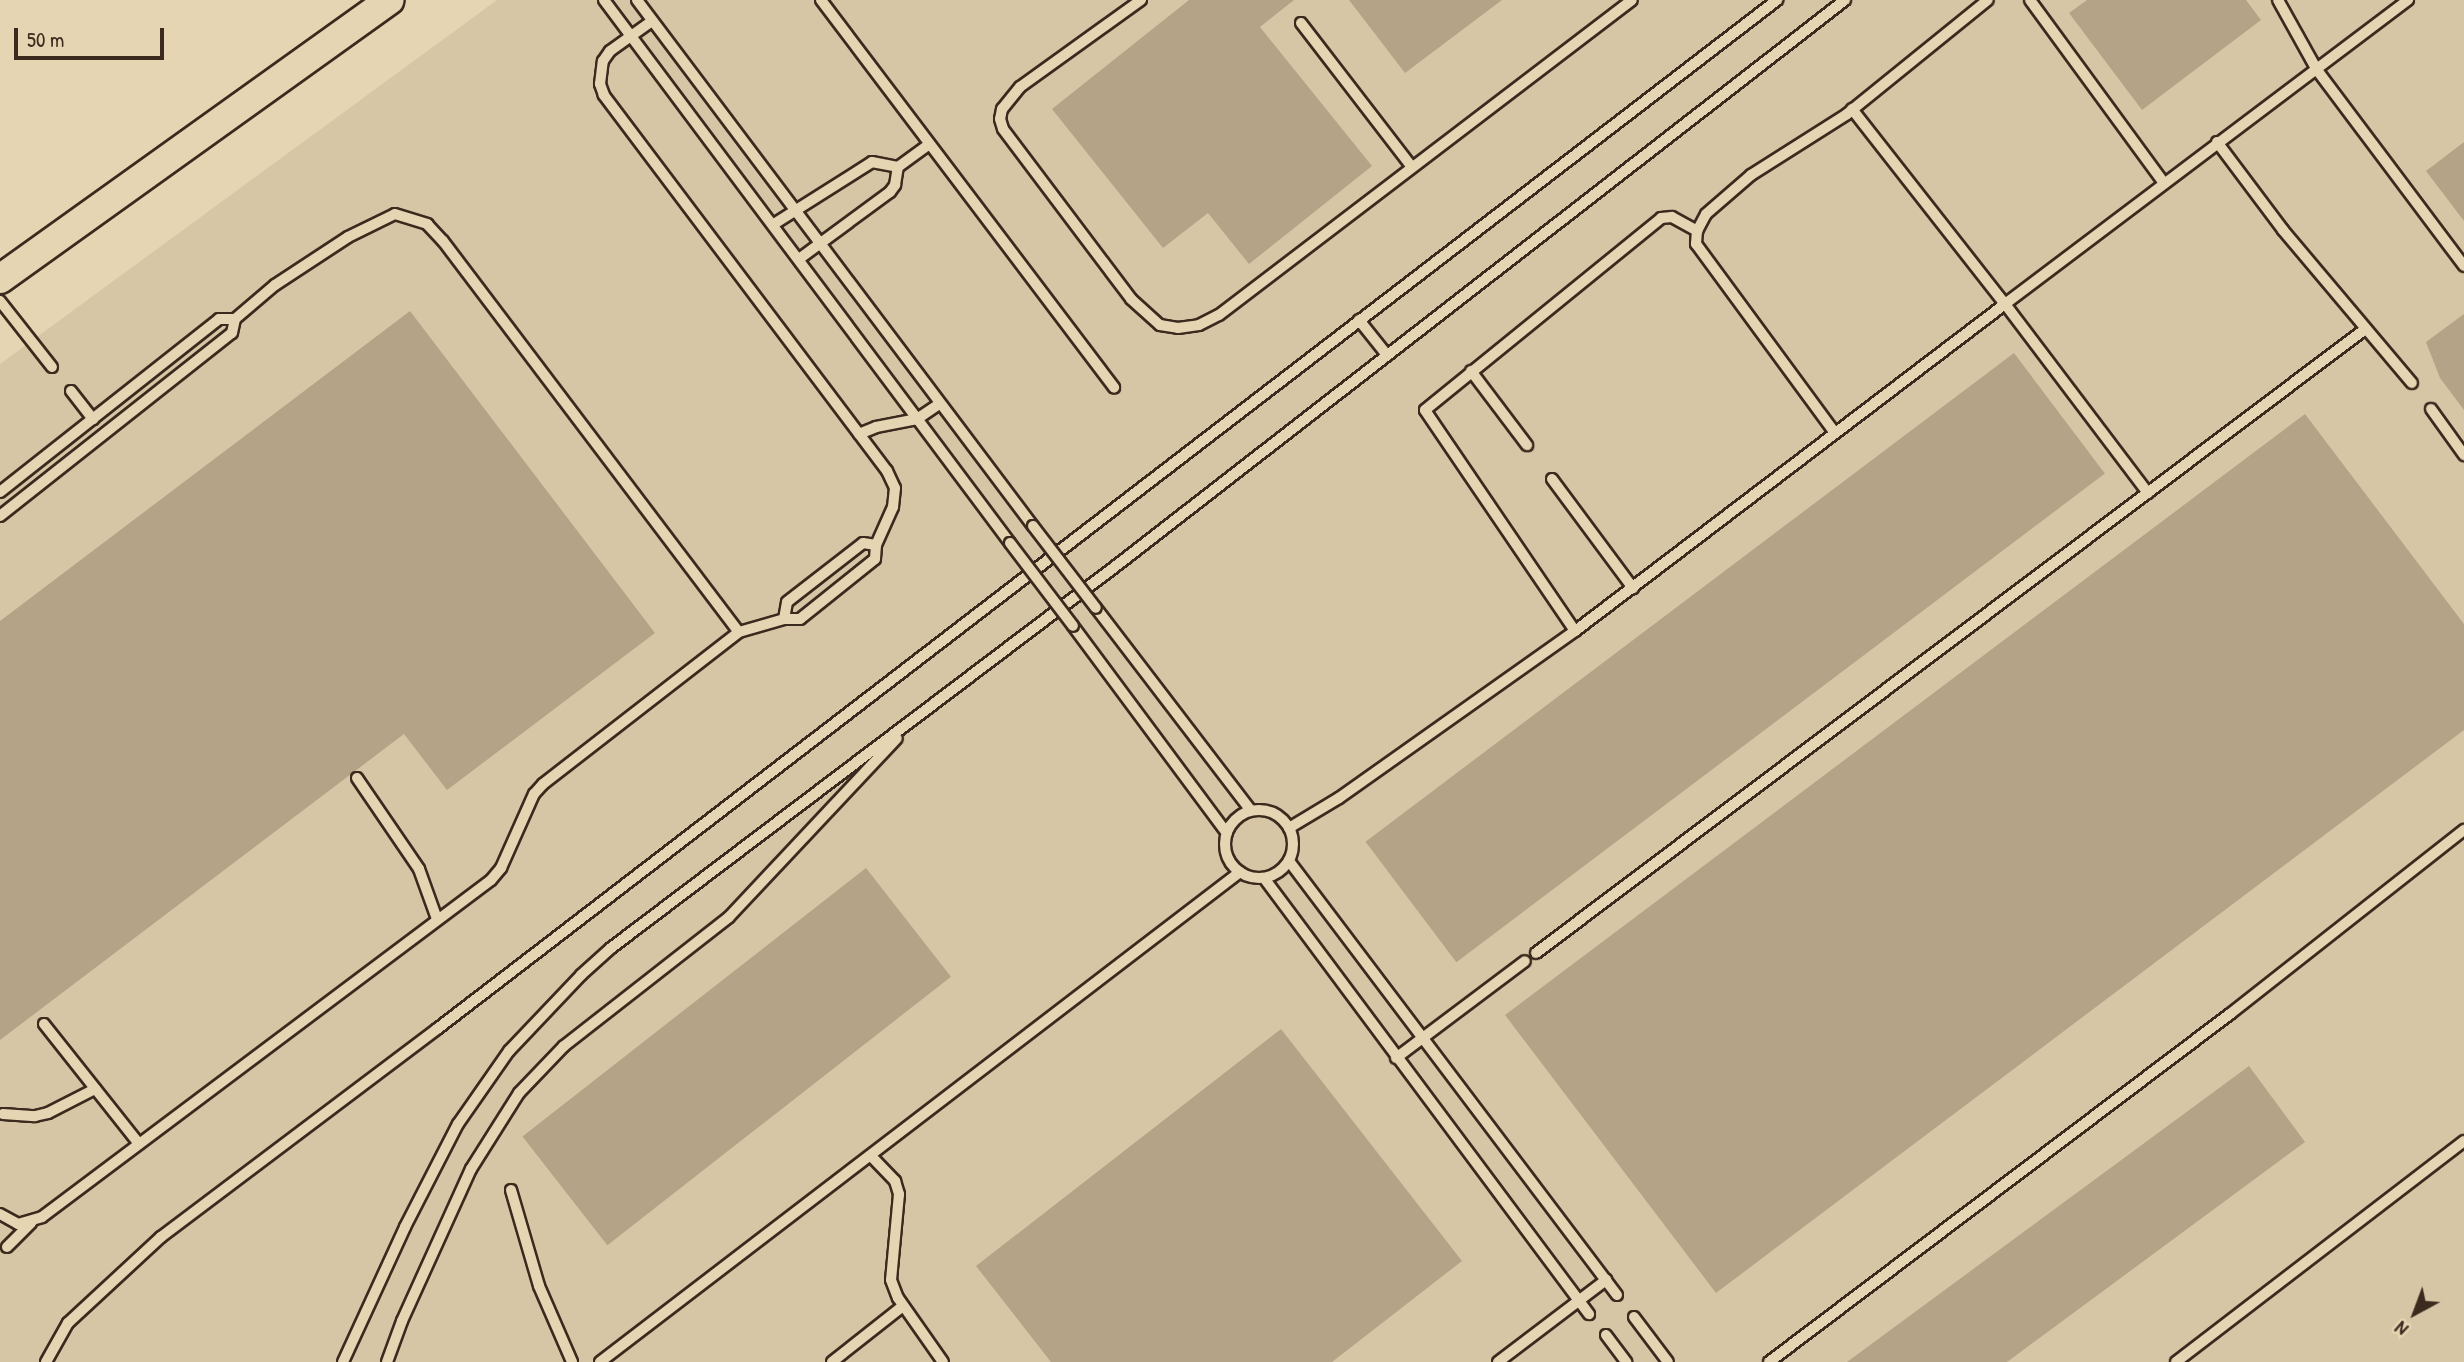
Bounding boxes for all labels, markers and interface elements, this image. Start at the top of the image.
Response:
scale bar [18,14,168,58]
text: 50 m [27,25,64,54]
north arrow [2380,1278,2450,1348]
text: N [2389,1316,2414,1342]

